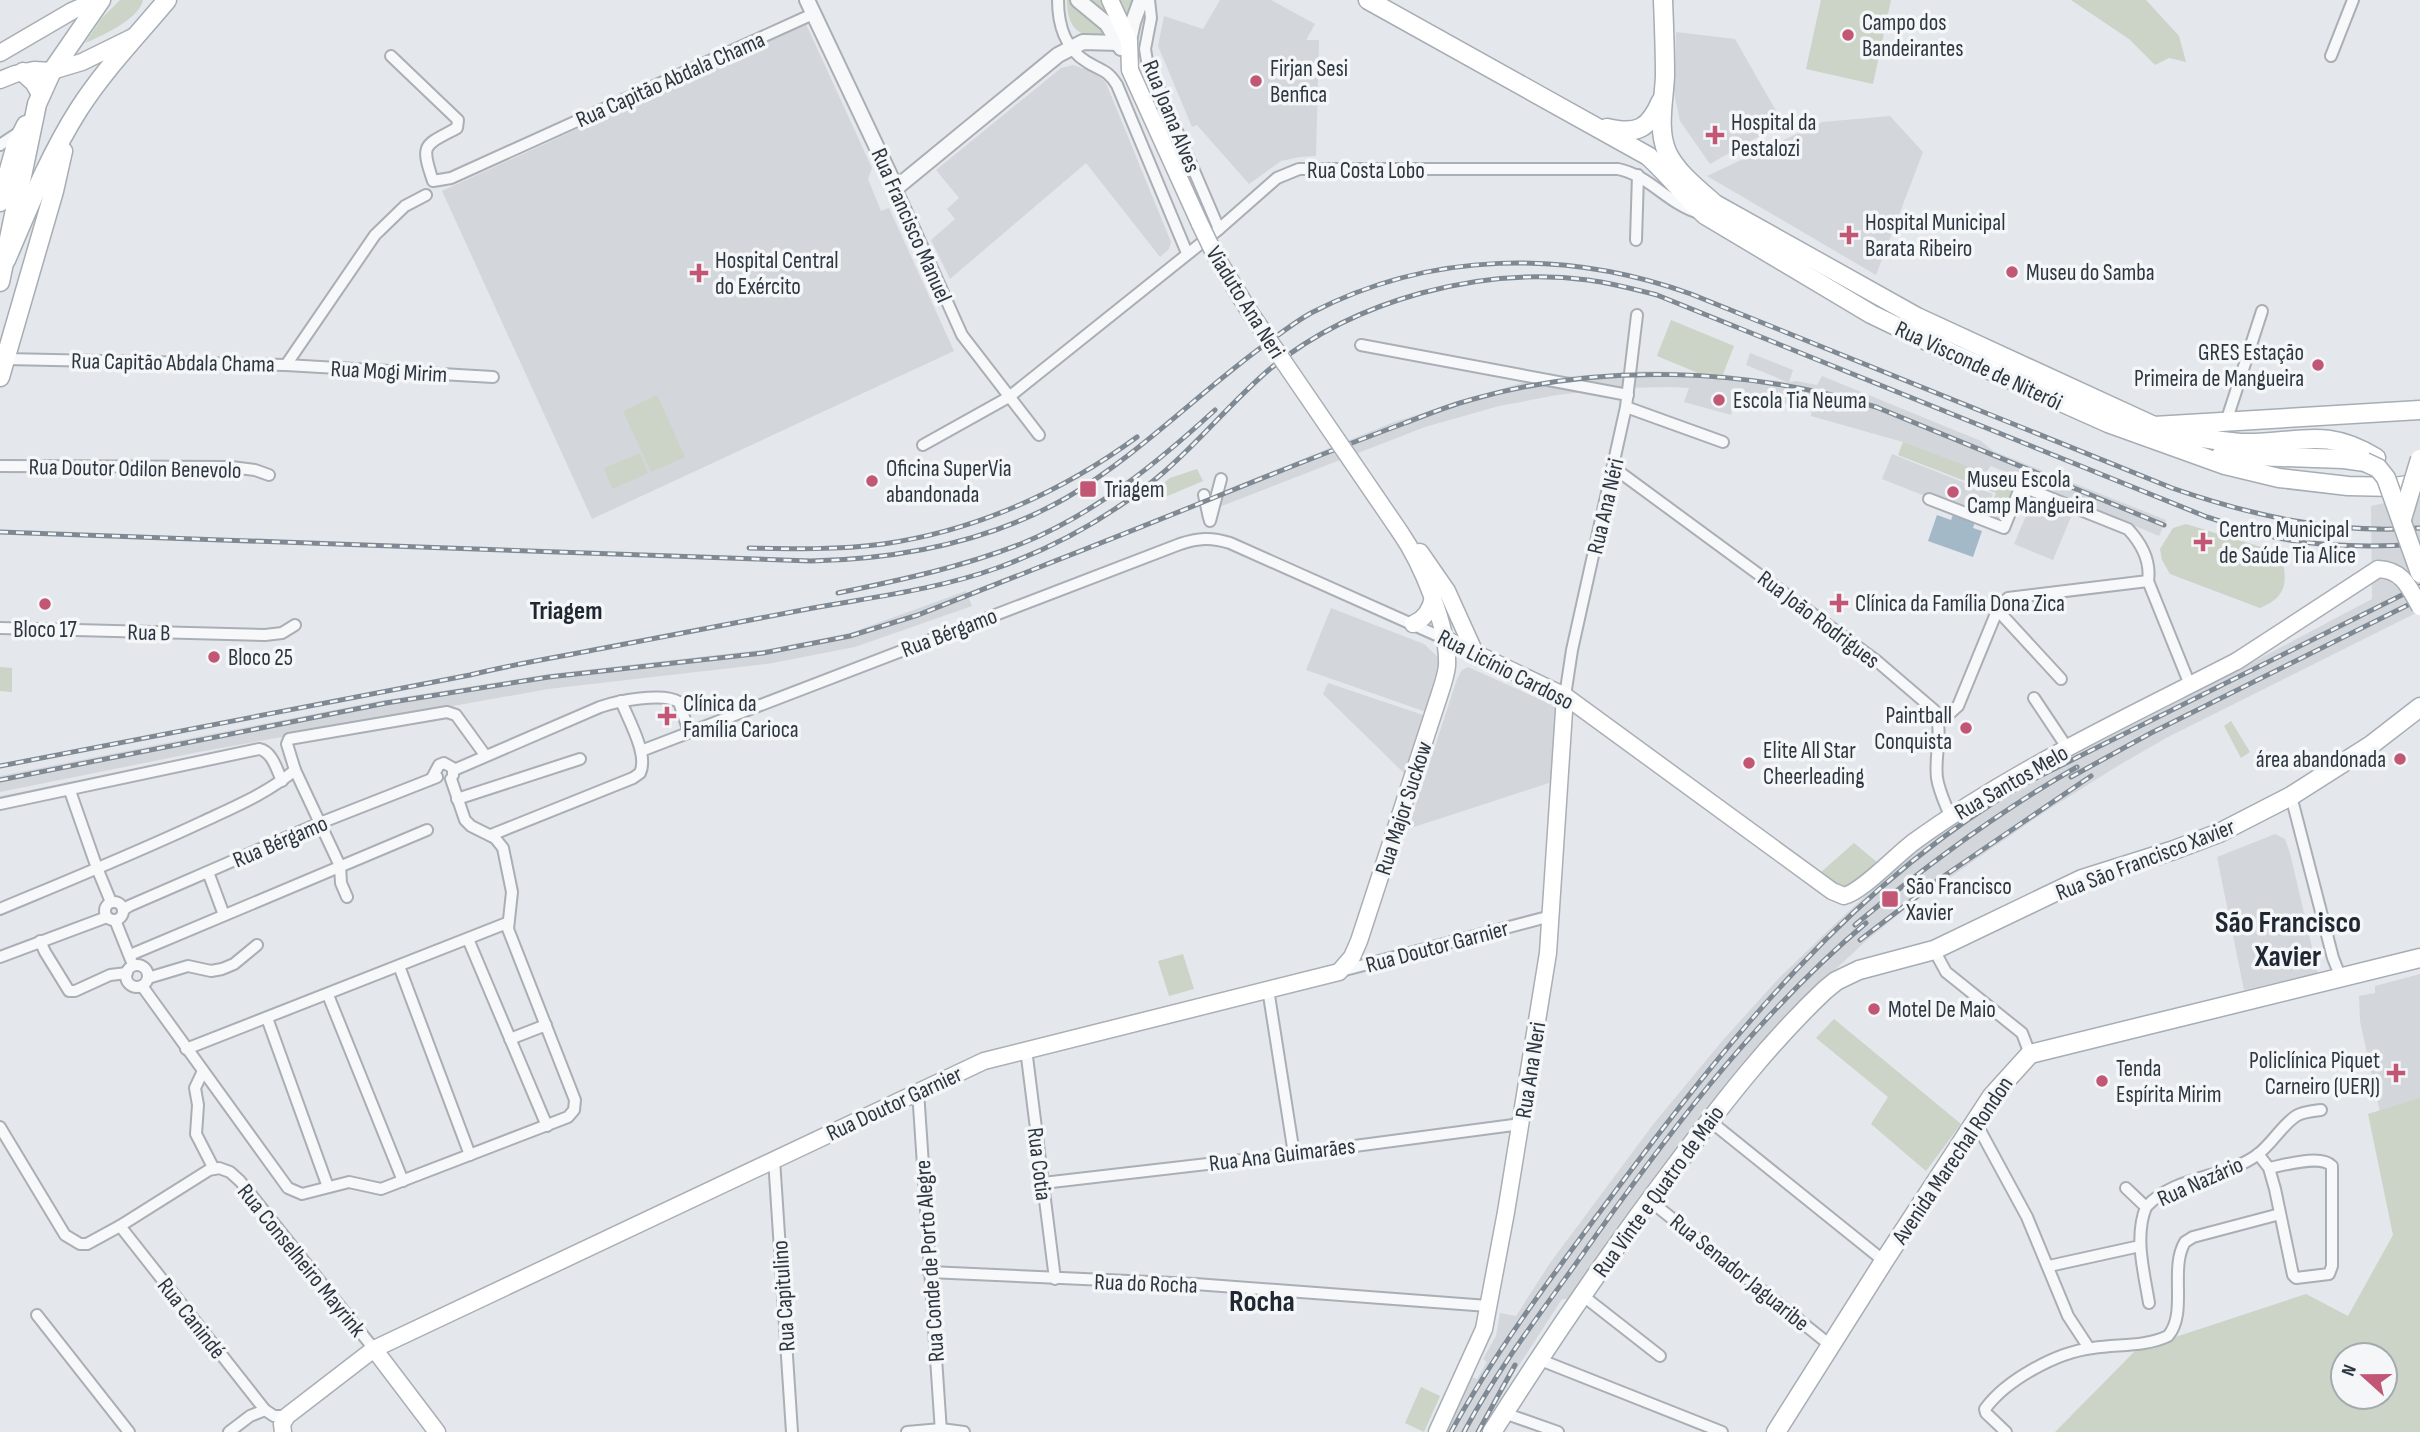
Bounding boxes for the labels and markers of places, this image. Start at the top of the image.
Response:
place label: Campo dos Bandeirantes [1862,9,1964,63]
marker: Campo dos Bandeirantes [1840,27,1856,43]
place label: Firjan Sesi Benfica [1270,55,1348,109]
marker: Firjan Sesi Benfica [1248,73,1264,89]
place label: Hospital da Pestalozi [1731,109,1816,163]
marker: Hospital da Pestalozi [1705,125,1725,145]
place label: Hospital Municipal Barata Ribeiro [1865,209,2005,263]
marker: Hospital Municipal Barata Ribeiro [1839,225,1859,245]
place label: Hospital Central do Exército [715,247,839,301]
place label: Museu do Samba [2026,259,2155,287]
marker: Hospital Central do Exército [689,263,709,283]
marker: Museu do Samba [2004,264,2020,280]
place label: GRES Estação Primeira de Mangueira [2134,339,2304,393]
marker: GRES Estação Primeira de Mangueira [2310,357,2326,373]
place label: Escola Tia Neuma [1733,387,1867,415]
marker: Escola Tia Neuma [1711,392,1727,408]
place label: Oficina SuperVia abandonada [886,455,1012,509]
place label: Museu Escola Camp Mangueira [1967,466,2094,520]
marker: Oficina SuperVia abandonada [864,473,880,489]
place label: Triagem [1104,476,1164,504]
marker: Triagem [1078,479,1098,499]
marker: Museu Escola Camp Mangueira [1945,484,1961,500]
place label: Centro Municipal de Saúde Tia Alice [2219,516,2356,570]
marker: Centro Municipal de Saúde Tia Alice [2193,532,2213,552]
place label: Clínica da Família Dona Zica [1855,590,2065,618]
marker: Clínica da Família Dona Zica [1829,593,1849,613]
marker: Bloco 17 [37,596,53,612]
place label: Bloco 17 [13,616,77,644]
place label: Bloco 25 [228,644,293,672]
marker: Bloco 25 [206,649,222,665]
place label: Clínica da Família Carioca [683,690,799,744]
place label: Paintball Conquista [1874,702,1952,756]
marker: Clínica da Família Carioca [657,706,677,726]
marker: Paintball Conquista [1958,720,1974,736]
place label: Elite All Star Cheerleading [1763,737,1864,791]
place label: área abandonada [2256,746,2386,774]
marker: área abandonada [2392,751,2408,767]
marker: Elite All Star Cheerleading [1741,755,1757,771]
place label: São Francisco Xavier [1905,873,2012,927]
marker: São Francisco Xavier [1880,889,1900,909]
place label: Motel De Maio [1888,996,1996,1024]
marker: Motel De Maio [1866,1001,1882,1017]
place label: Policlínica Piquet Carneiro (UERJ) [2249,1047,2380,1101]
place label: Tenda Espírita Mirim [2116,1055,2221,1109]
marker: Policlínica Piquet Carneiro (UERJ) [2386,1063,2406,1083]
marker: Tenda Espírita Mirim [2094,1073,2110,1089]

